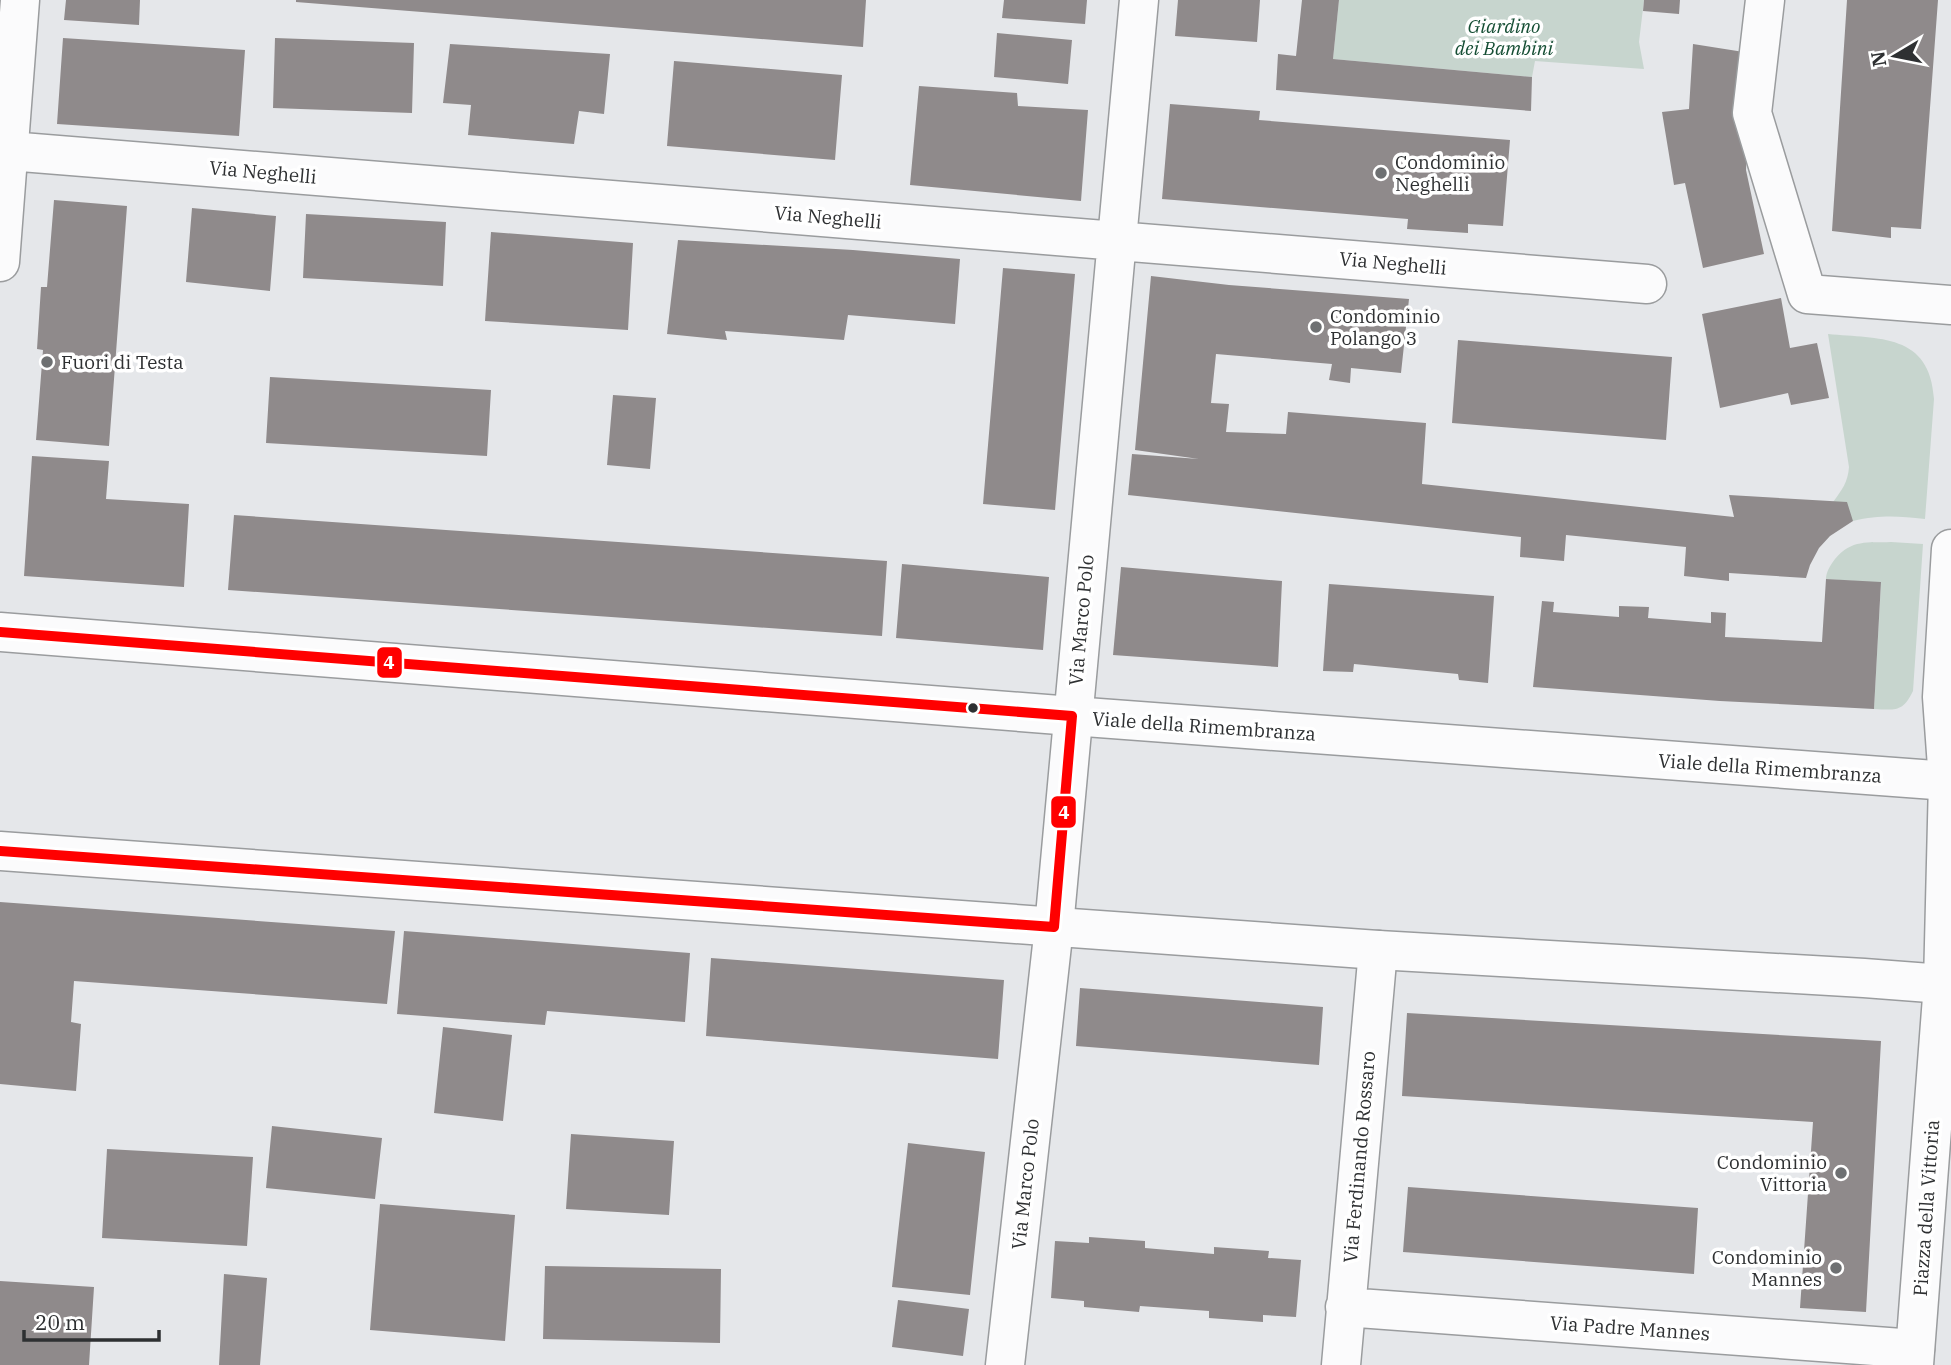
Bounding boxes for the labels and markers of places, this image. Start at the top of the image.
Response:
place label: Condominio Neghelli [1395,150,1505,196]
marker: Condominio Neghelli [1373,165,1389,181]
place label: Condominio Polango 3 [1330,304,1440,350]
marker: Condominio Polango 3 [1308,319,1324,335]
place label: Fuori di Testa [61,350,184,374]
marker: Fuori di Testa [39,354,55,370]
unlabelled marker [966,701,980,715]
place label: Condominio Vittoria [1717,1150,1827,1196]
marker: Condominio Vittoria [1833,1165,1849,1181]
place label: Condominio Mannes [1712,1245,1822,1291]
marker: Condominio Mannes [1828,1260,1844,1276]

